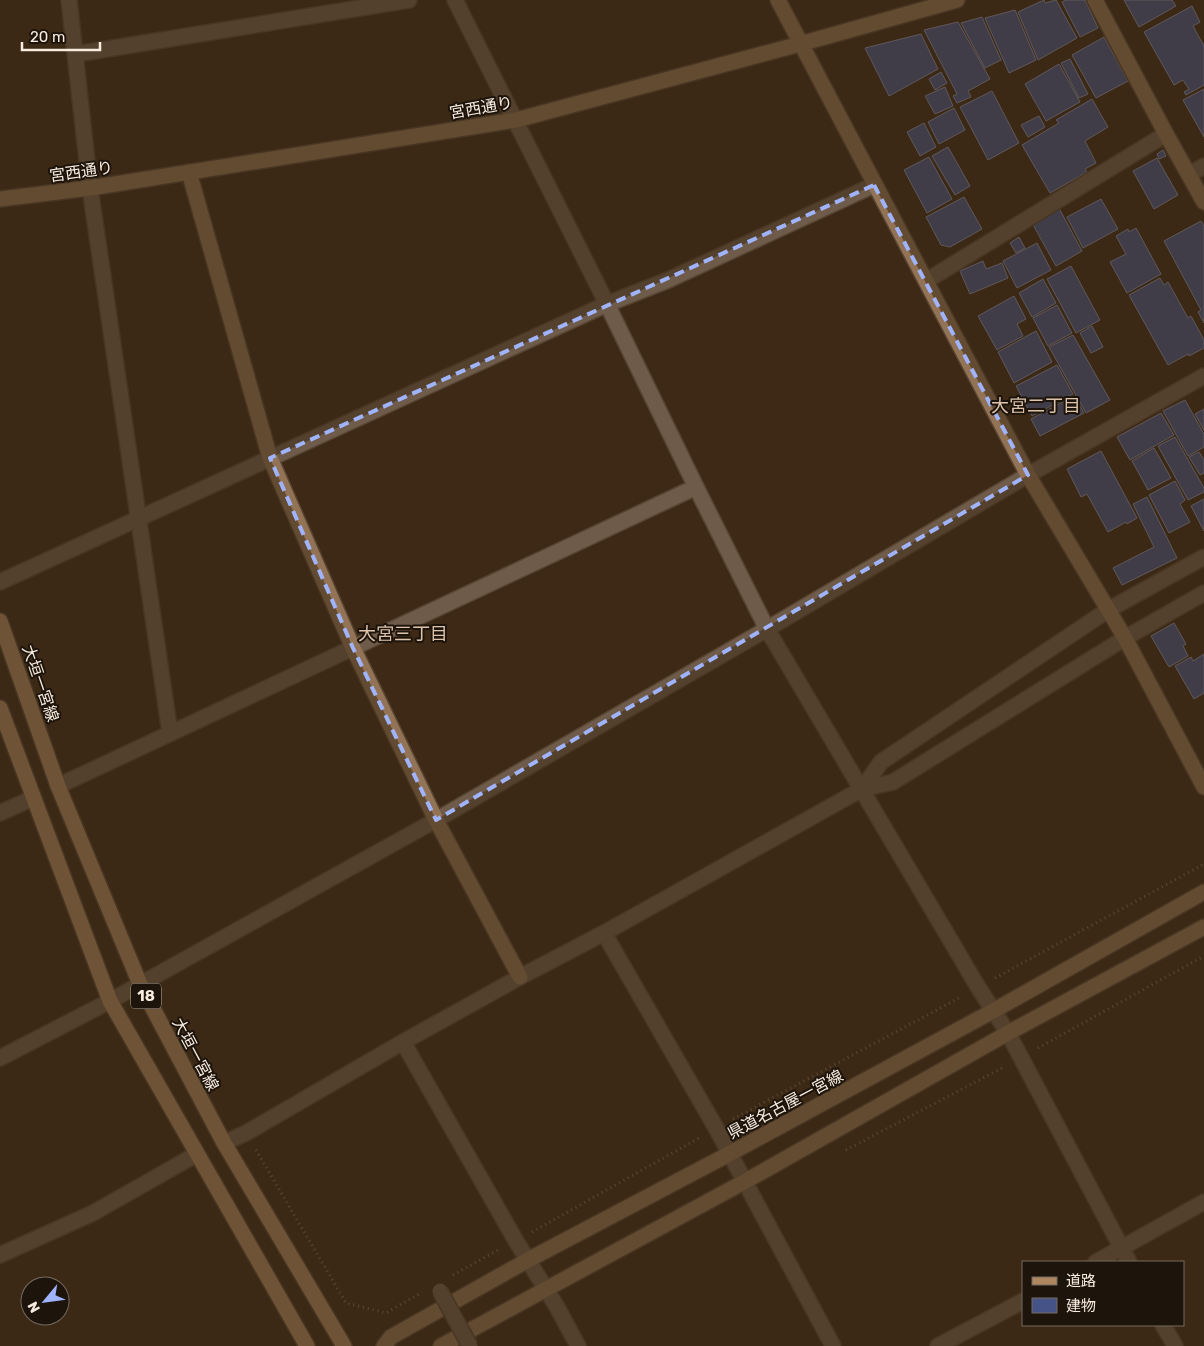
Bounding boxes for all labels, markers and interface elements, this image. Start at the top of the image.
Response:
scale bar [22,20,100,52]
text: 20 m [30,28,65,46]
street label: 宮西通り [448,93,514,122]
street label: 宮西通り [48,158,114,185]
district label: 大宮二丁目 [991,395,1081,417]
district label: 大宮三丁目 [358,623,448,645]
street label: 大垣一宮線 [19,642,63,724]
road number: 18 [131,984,161,1008]
street label: 大垣一宮線 [168,1014,223,1094]
street label: 県道名古屋一宮線 [724,1066,846,1143]
legend [1022,1261,1184,1326]
text: 道路 [1066,1272,1096,1290]
north arrow [20,1276,70,1326]
text: 建物 [1066,1297,1096,1315]
text: N [24,1299,44,1316]

